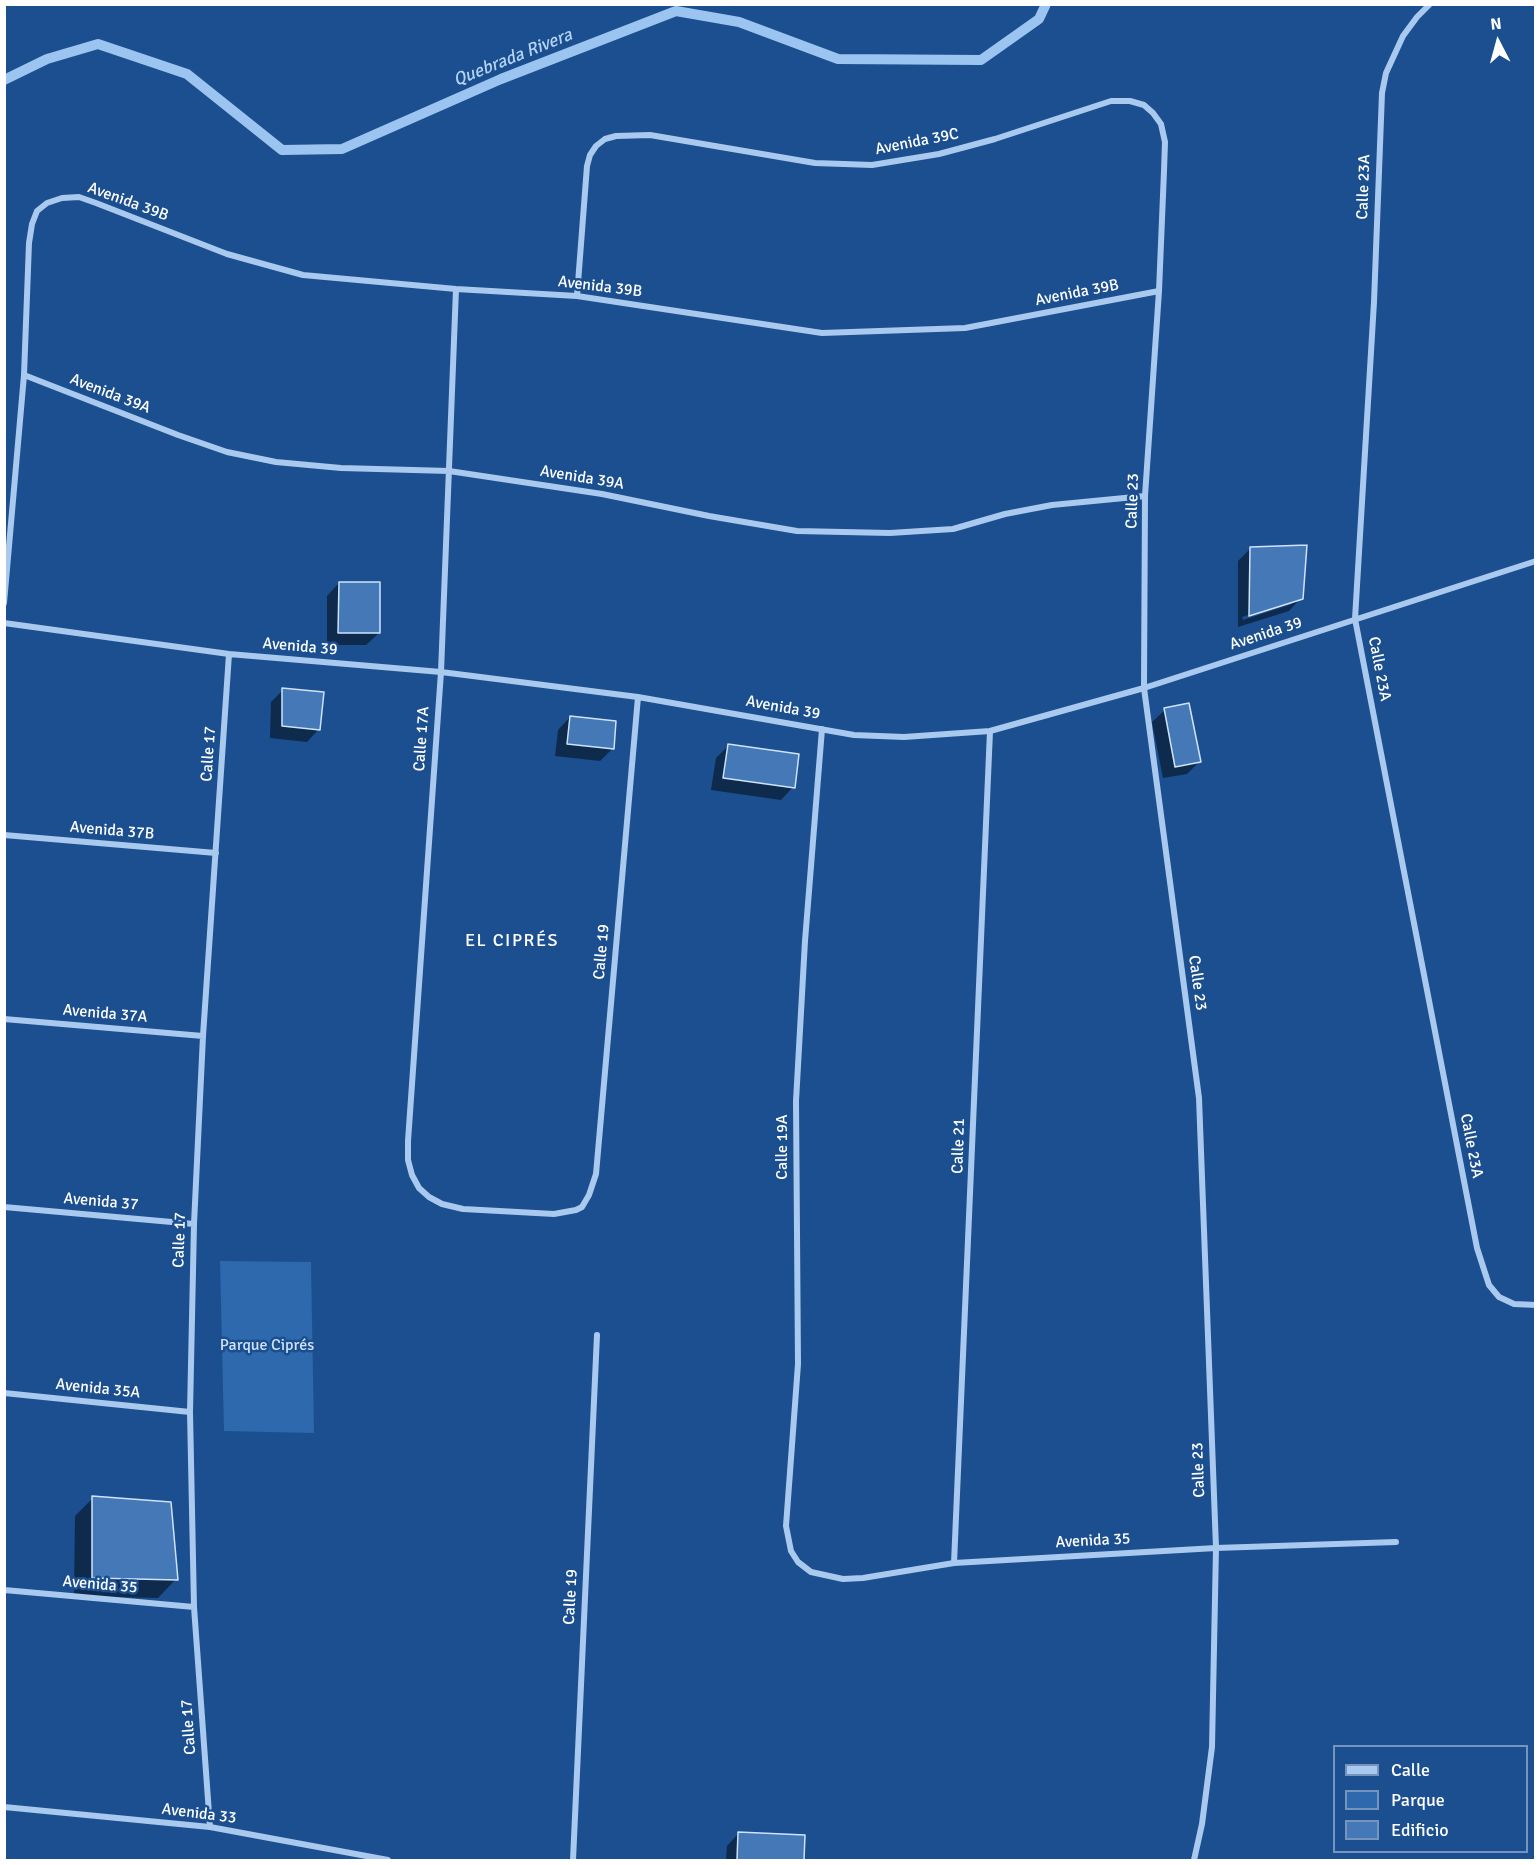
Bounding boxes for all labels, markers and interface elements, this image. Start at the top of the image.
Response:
north arrow [1468,12,1528,72]
text: N [1490,14,1503,35]
water label: Quebrada Rivera [450,24,576,92]
street label: Avenida 39C [874,124,960,160]
street label: Calle 23A [1353,154,1375,220]
street label: Avenida 39B [85,178,171,226]
street label: Avenida 39B [557,272,643,302]
street label: Avenida 39B [1034,275,1120,311]
street label: Avenida 39A [67,370,153,418]
street label: Avenida 39A [539,462,625,494]
street label: Calle 23 [1122,473,1144,529]
street label: Avenida 39 [1227,613,1305,655]
street label: Avenida 39 [262,634,338,660]
street label: Calle 23A [1363,635,1395,703]
street label: Avenida 39 [744,692,822,724]
street label: Calle 17A [410,706,434,772]
street label: Calle 17 [197,726,221,782]
street label: Avenida 37B [69,818,155,844]
street label: Calle 19 [590,924,614,980]
district label: EL CIPRÉS [465,930,559,952]
street label: Calle 23 [1184,954,1210,1012]
street label: Avenida 37A [62,1001,148,1027]
street label: Calle 23A [1455,1112,1487,1180]
street label: Calle 19A [773,1114,793,1180]
street label: Calle 21 [948,1118,970,1174]
street label: Avenida 37 [63,1189,139,1215]
street label: Calle 17 [169,1212,191,1268]
park label: Parque Ciprés [220,1336,314,1356]
street label: Avenida 35A [55,1375,141,1403]
street label: Calle 23 [1188,1442,1210,1498]
street label: Avenida 35 [1055,1529,1131,1553]
street label: Calle 19 [560,1569,582,1625]
street label: Avenida 35 [62,1572,138,1598]
street label: Calle 17 [177,1699,201,1755]
legend [1333,1745,1528,1853]
text: Calle [1391,1759,1430,1781]
text: Parque [1391,1789,1445,1811]
street label: Avenida 33 [161,1800,237,1828]
text: Edificio [1391,1819,1449,1841]

